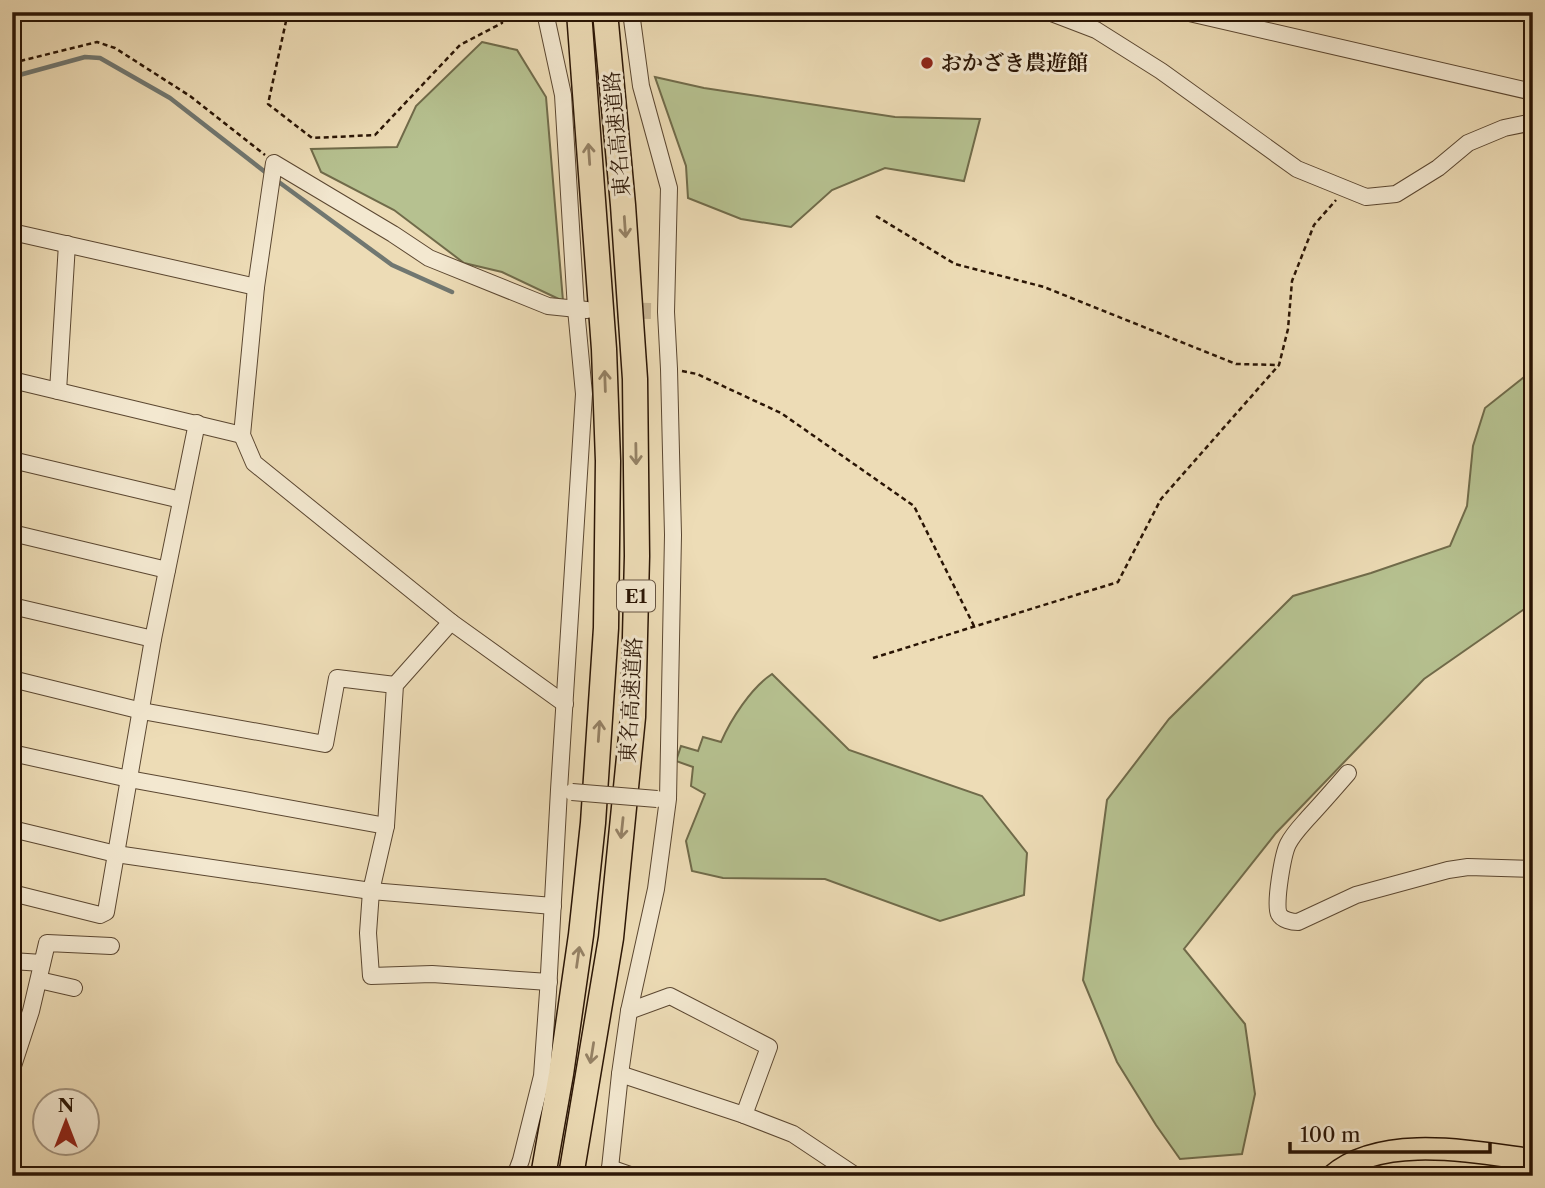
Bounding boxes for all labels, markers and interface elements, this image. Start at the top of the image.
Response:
place label: おかざき農遊館 [941,50,1088,75]
marker: おかざき農遊館 [919,55,935,71]
street label: 東名高速道路 [599,70,634,198]
one-way arrow [582,143,595,166]
one-way arrow [619,215,632,237]
one-way arrow [598,370,611,393]
one-way arrow [629,442,643,465]
road number: E1 [617,580,655,611]
street label: 東名高速道路 [615,636,646,764]
one-way arrow [593,720,606,743]
one-way arrow [615,816,628,838]
one-way arrow [572,946,585,969]
one-way arrow [585,1041,598,1064]
north arrow [32,1086,102,1156]
text: N [58,1094,74,1117]
scale bar [1290,1111,1489,1155]
text: 100 m [1300,1122,1361,1147]

